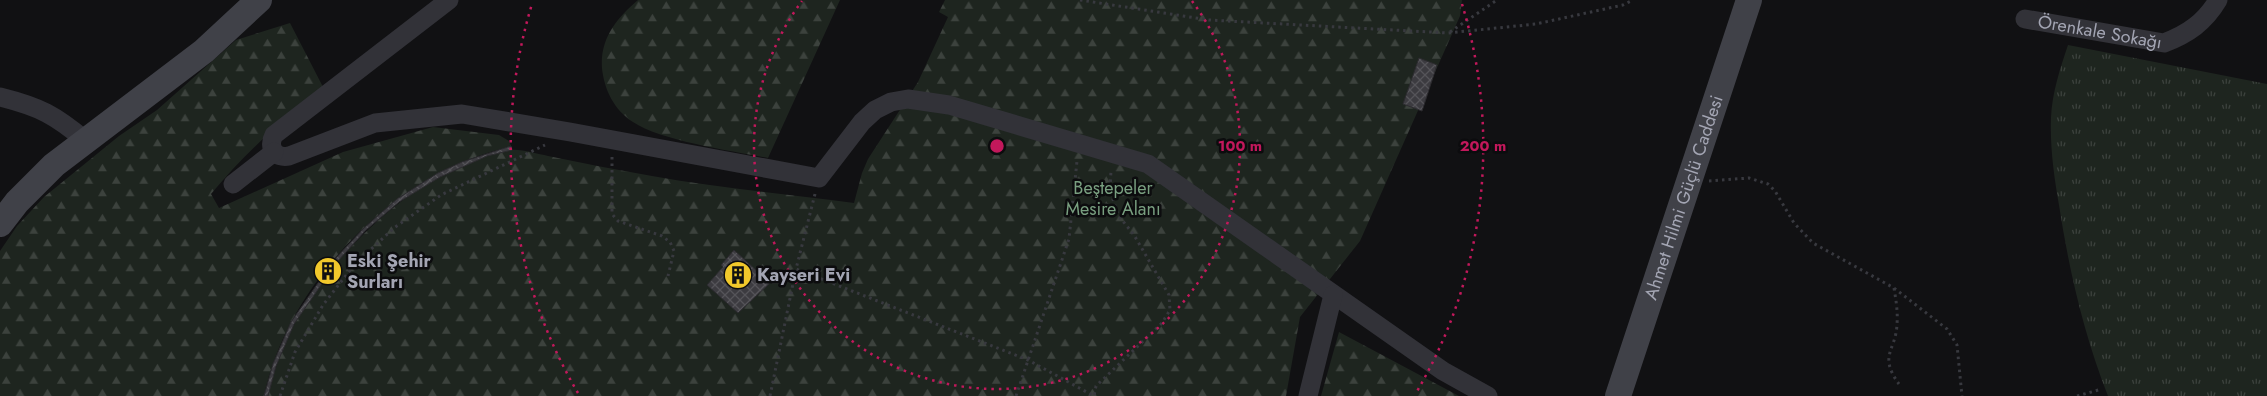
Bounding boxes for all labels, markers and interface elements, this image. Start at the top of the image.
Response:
street label: Örenkale Sokağı [2036,8,2164,55]
street label: Ahmet Hilmi Güçlü Caddesi [1638,92,1730,303]
text: 100 m [1218,135,1262,157]
text: 200 m [1460,135,1506,157]
centre of rings [988,137,1006,155]
park label: Beştepeler Mesire Alanı [1065,175,1161,222]
place label: Eski Şehir Surları [347,248,432,295]
building icon: Eski Şehir Surları [313,256,343,286]
building icon: Kayseri Evi [723,260,753,290]
place label: Kayseri Evi [757,262,850,288]

